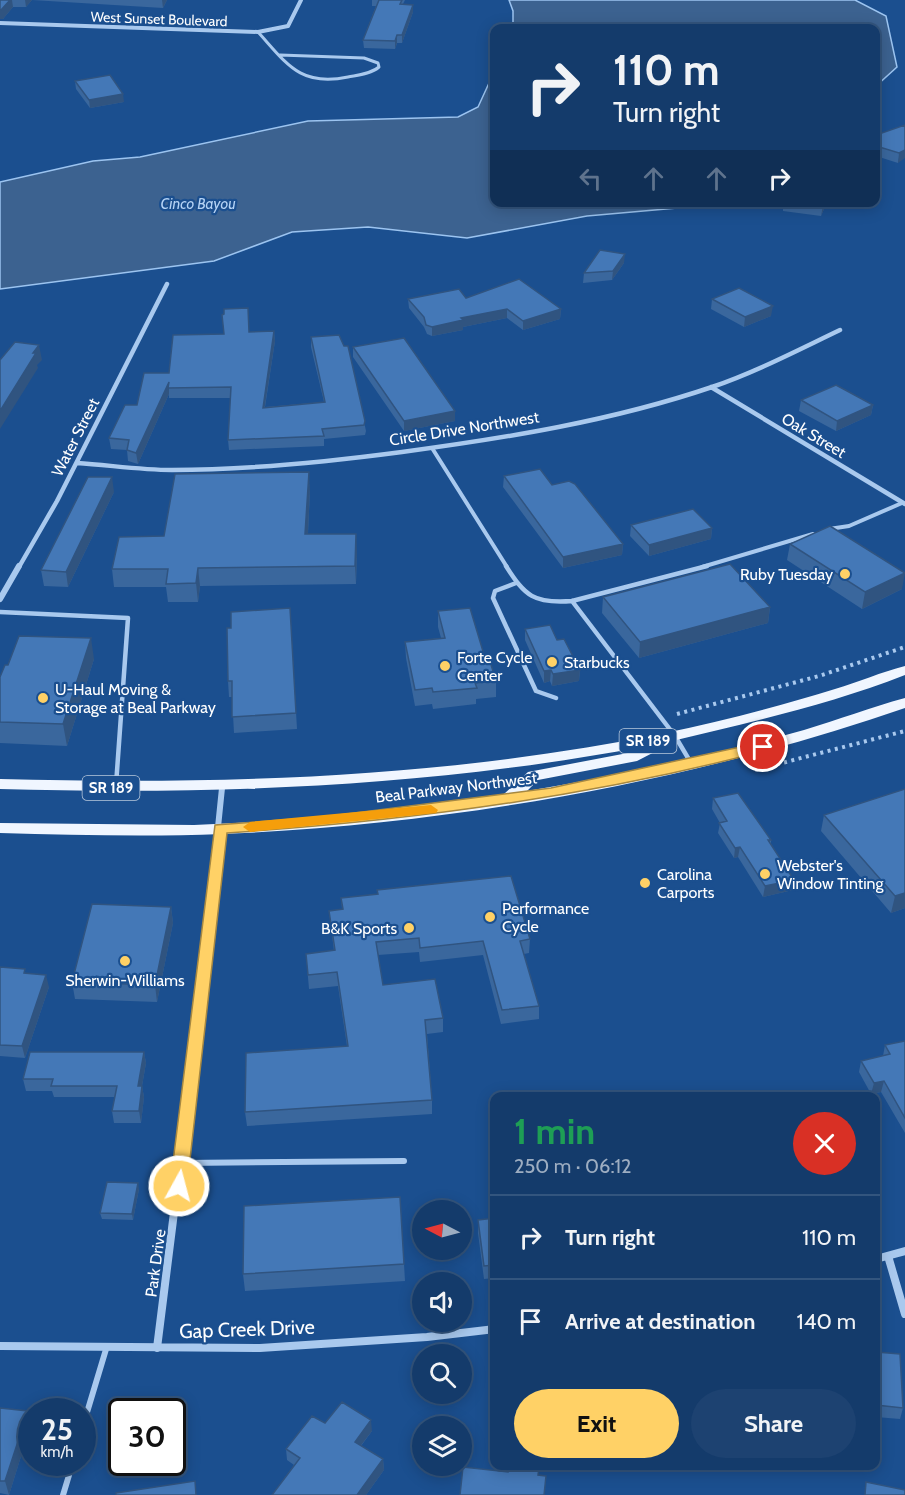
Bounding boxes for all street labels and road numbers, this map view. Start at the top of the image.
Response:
street label: West Sunset Boulevard [90,8,228,30]
street label: Water Street [48,394,104,480]
street label: Circle Drive Northwest [388,407,541,450]
street label: Oak Street [778,409,850,462]
road number: SR 189 [620,729,676,753]
street label: Beal Parkway Northwest [374,768,539,807]
road number: SR 189 [82,776,140,800]
street label: Park Drive [141,1228,170,1298]
street label: Gap Creek Drive [179,1315,315,1343]

